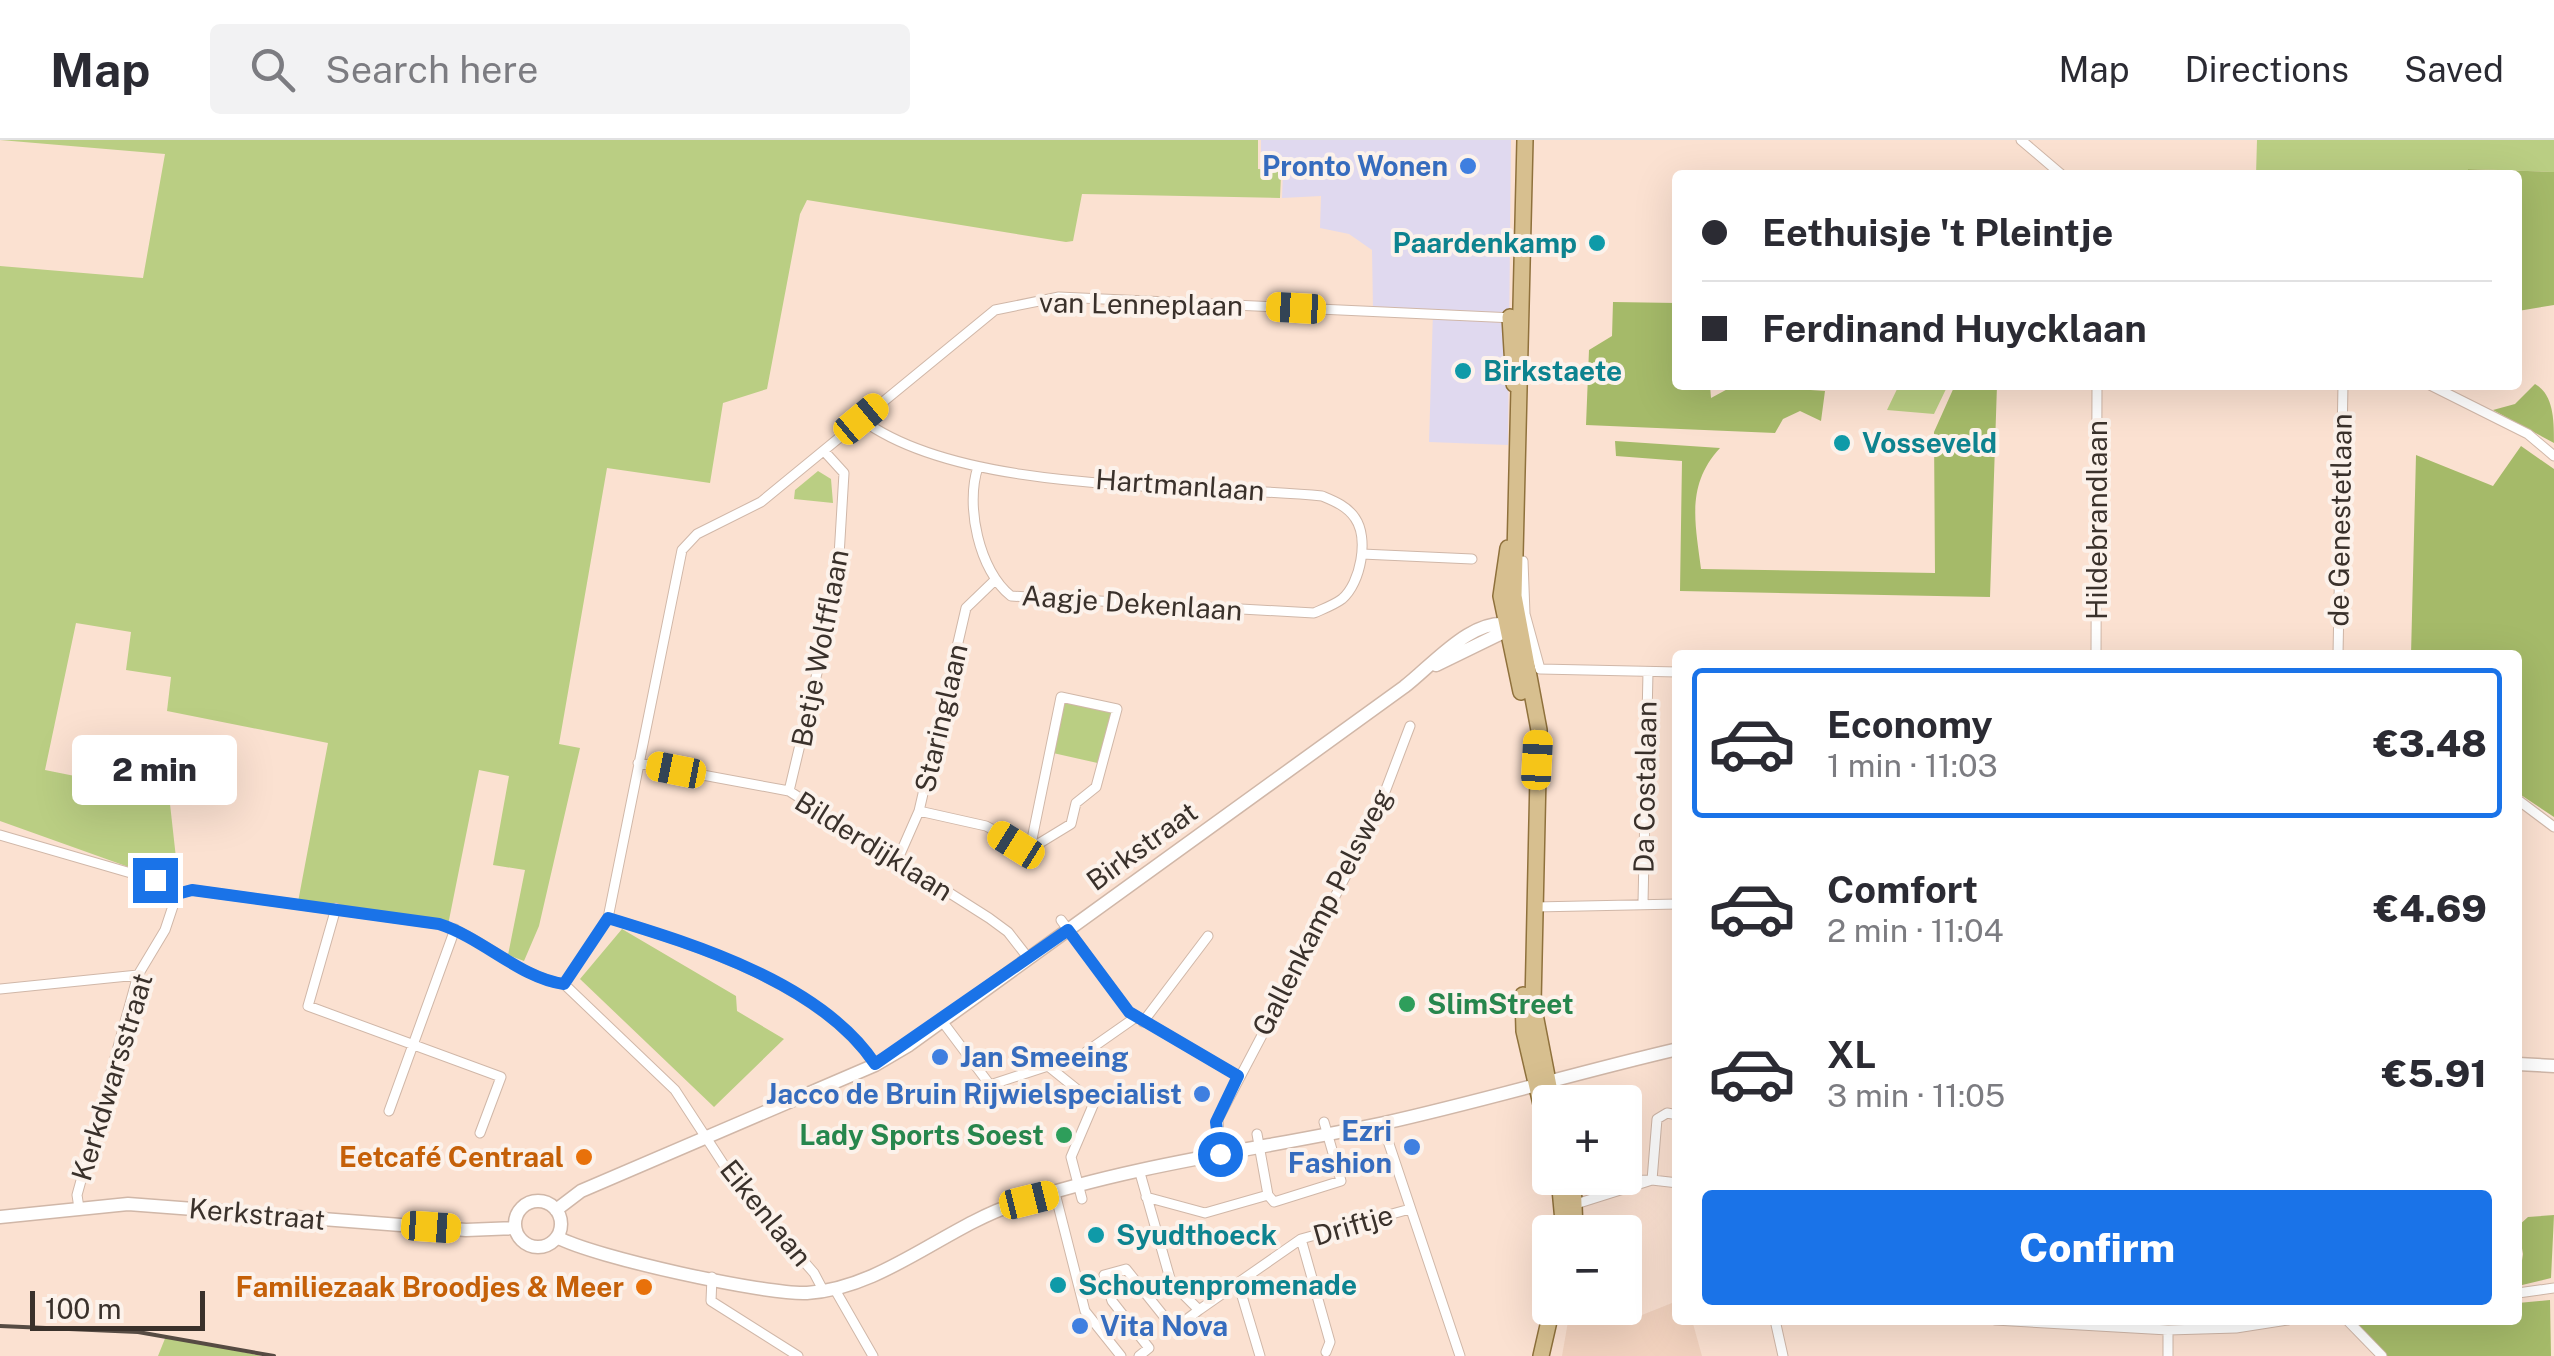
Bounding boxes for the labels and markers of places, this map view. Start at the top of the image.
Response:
place label: Pronto Wonen [1262,149,1448,182]
marker: Pronto Wonen [1457,155,1479,177]
place label: Paardenkamp [1393,226,1577,259]
marker: Paardenkamp [1586,232,1608,254]
place label: Birkstaete [1483,354,1622,387]
marker: Birkstaete [1452,360,1474,382]
place label: Vosseveld [1862,426,1997,459]
marker: Vosseveld [1831,432,1853,454]
place label: SlimStreet [1427,987,1574,1020]
marker: SlimStreet [1396,993,1418,1015]
place label: Jan Smeeing [960,1040,1129,1073]
marker: Jan Smeeing [929,1046,951,1068]
place label: Jacco de Bruin Rijwielspecialist [766,1077,1182,1110]
marker: Jacco de Bruin Rijwielspecialist [1191,1083,1213,1105]
place label: Ezri Fashion [1288,1114,1392,1179]
place label: Lady Sports Soest [799,1118,1044,1151]
marker: Lady Sports Soest [1053,1124,1075,1146]
marker: Ezri Fashion [1401,1136,1423,1158]
place label: Eetcafé Centraal [339,1140,564,1173]
marker: Eetcafé Centraal [573,1146,595,1168]
place label: Syudthoeck [1116,1218,1277,1251]
marker: Syudthoeck [1085,1224,1107,1246]
place label: Schoutenpromenade [1078,1268,1357,1301]
place label: Familiezaak Broodjes & Meer [236,1270,624,1303]
marker: Schoutenpromenade [1047,1274,1069,1296]
marker: Familiezaak Broodjes & Meer [633,1276,655,1298]
place label: Vita Nova [1100,1309,1228,1342]
marker: Vita Nova [1069,1315,1091,1337]

